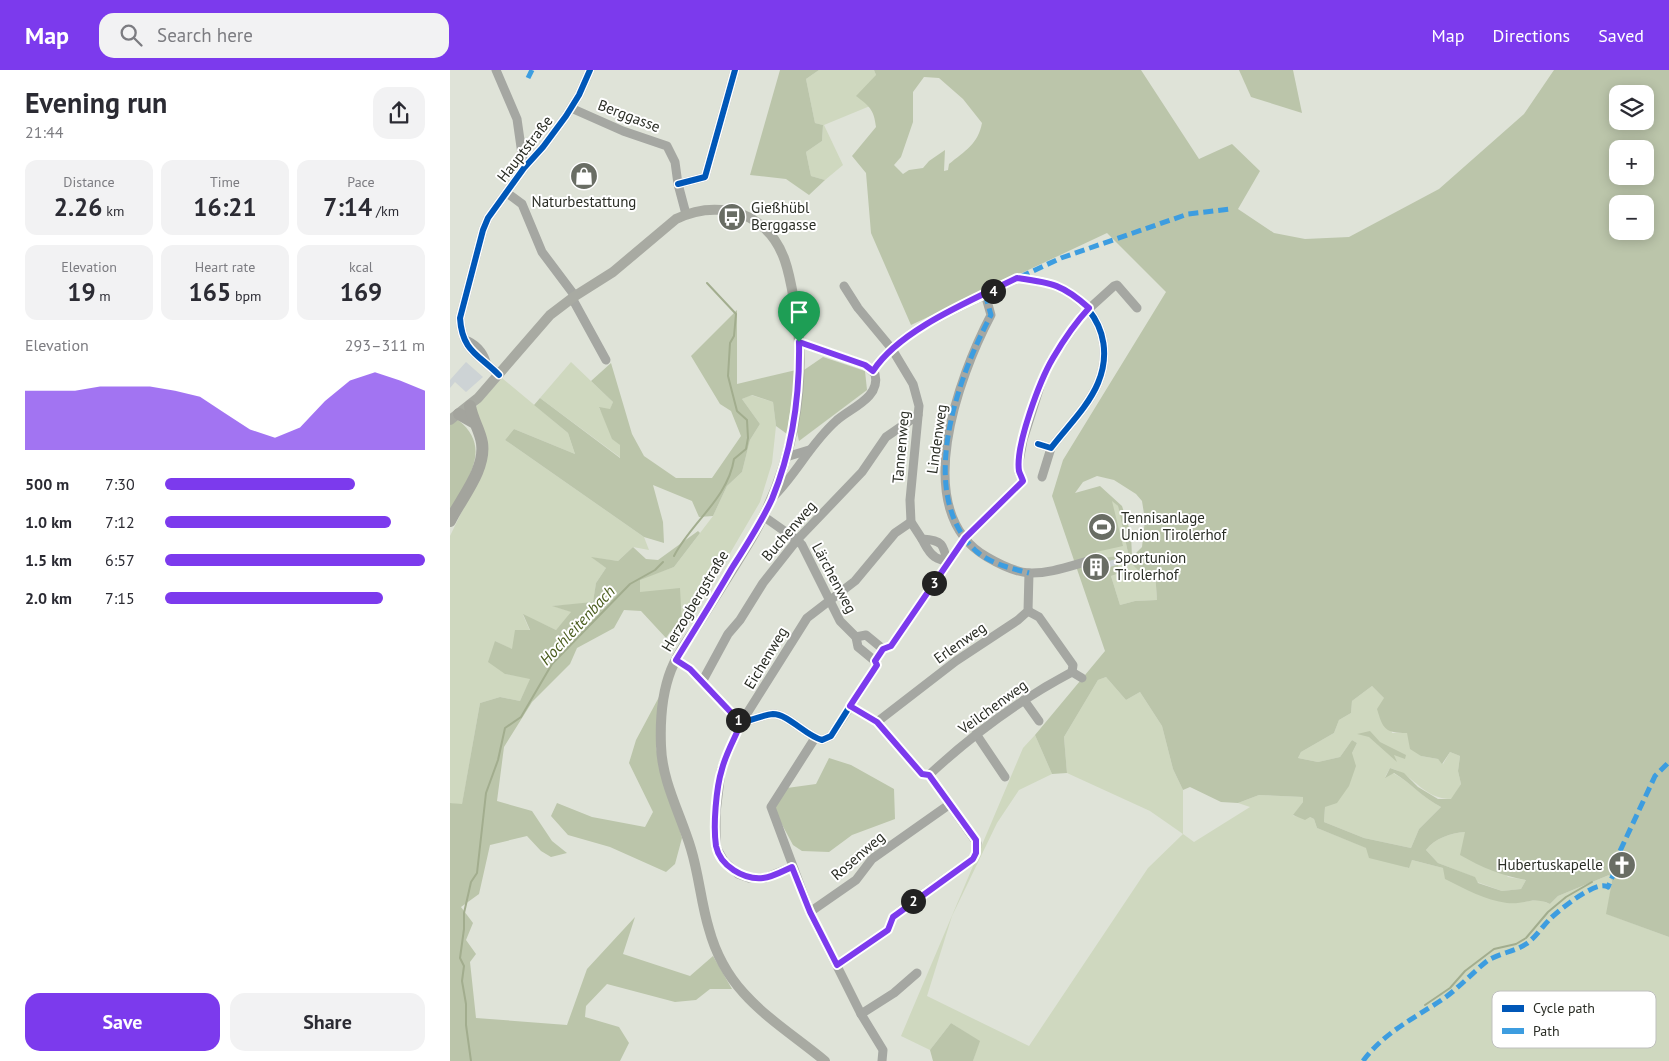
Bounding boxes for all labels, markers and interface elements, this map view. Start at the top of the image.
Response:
search box [99,13,449,58]
text: Map [25,20,69,51]
icon: search [117,21,145,49]
text: Search here [157,23,253,47]
text: Map [1432,24,1464,47]
text: Directions [1492,24,1570,47]
text: Saved [1598,24,1644,47]
text: Evening run [25,84,167,121]
map controls [1609,85,1654,240]
button: layers [1609,85,1654,130]
button: share [373,87,425,139]
street label: Berggasse [595,95,663,136]
street label: Hauptstraße [493,112,556,186]
text: 21:44 [25,122,63,142]
button: + [1609,140,1654,185]
shop icon: Naturbestattung [569,161,599,191]
text: Distance [63,173,115,191]
text: Time [210,173,240,191]
text: Pace [347,173,375,191]
text: 2.26 [54,191,102,223]
text: 16:21 [193,191,257,223]
text: 7:14 [323,191,372,223]
place label: Naturbestattung [532,192,636,211]
button: − [1609,195,1654,240]
place label: Gießhübl Berggasse [751,198,816,234]
text: km [102,202,124,220]
text: /km [372,202,399,220]
bus stop icon: Gießhübl Berggasse [717,202,747,232]
text: Elevation [61,258,117,276]
text: Heart rate [195,258,255,276]
text: kcal [349,258,373,276]
text: 19 [67,276,96,308]
text: 165 [189,276,231,308]
text: 169 [340,276,382,308]
pin: 4 [980,278,1006,304]
text: 4 [990,282,997,300]
text: m [96,287,111,305]
text: bpm [231,287,261,305]
pin [778,291,820,342]
icon: arrive [785,298,813,326]
text: Elevation [25,335,89,355]
text: 293–311 m [345,335,425,355]
street label: Lindenweg [922,403,951,475]
street label: Tannenweg [888,410,913,484]
text: 500 m [25,474,69,494]
text: 7:30 [105,474,135,494]
street label: Buchenweg [757,497,820,565]
place label: Tennisanlage Union Tirolerhof [1121,508,1227,544]
text: 1.0 km [25,512,72,532]
text: 7:12 [105,512,135,532]
sports icon: Tennisanlage Union Tirolerhof [1087,512,1117,542]
street label: Lärchenweg [808,539,861,616]
street label: Herzogbergstraße [657,547,732,655]
place label: Sportunion Tirolerhof [1115,548,1186,584]
text: 1.5 km [25,550,72,570]
text: 6:57 [105,550,135,570]
building icon: Sportunion Tirolerhof [1081,552,1111,582]
pin: 3 [922,570,946,596]
text: 3 [931,574,938,592]
water label: Hochleitenbach [535,581,619,669]
text: 2.0 km [25,588,72,608]
text: 7:15 [105,588,135,608]
street label: Erlenweg [930,618,990,667]
street label: Eichenweg [740,623,792,692]
street label: Veilchenweg [954,675,1031,739]
pin: 1 [726,708,750,732]
text: 1 [735,711,742,729]
street label: Rosenweg [827,827,888,884]
church icon: Hubertuskapelle [1607,850,1637,880]
place label: Hubertuskapelle [1497,855,1603,874]
pin: 2 [900,888,926,914]
text: 2 [910,892,917,910]
legend [1492,991,1656,1048]
button: Save [25,993,220,1051]
button: Share [230,993,425,1051]
text: Cycle path [1533,999,1595,1017]
text: Path [1533,1022,1560,1040]

